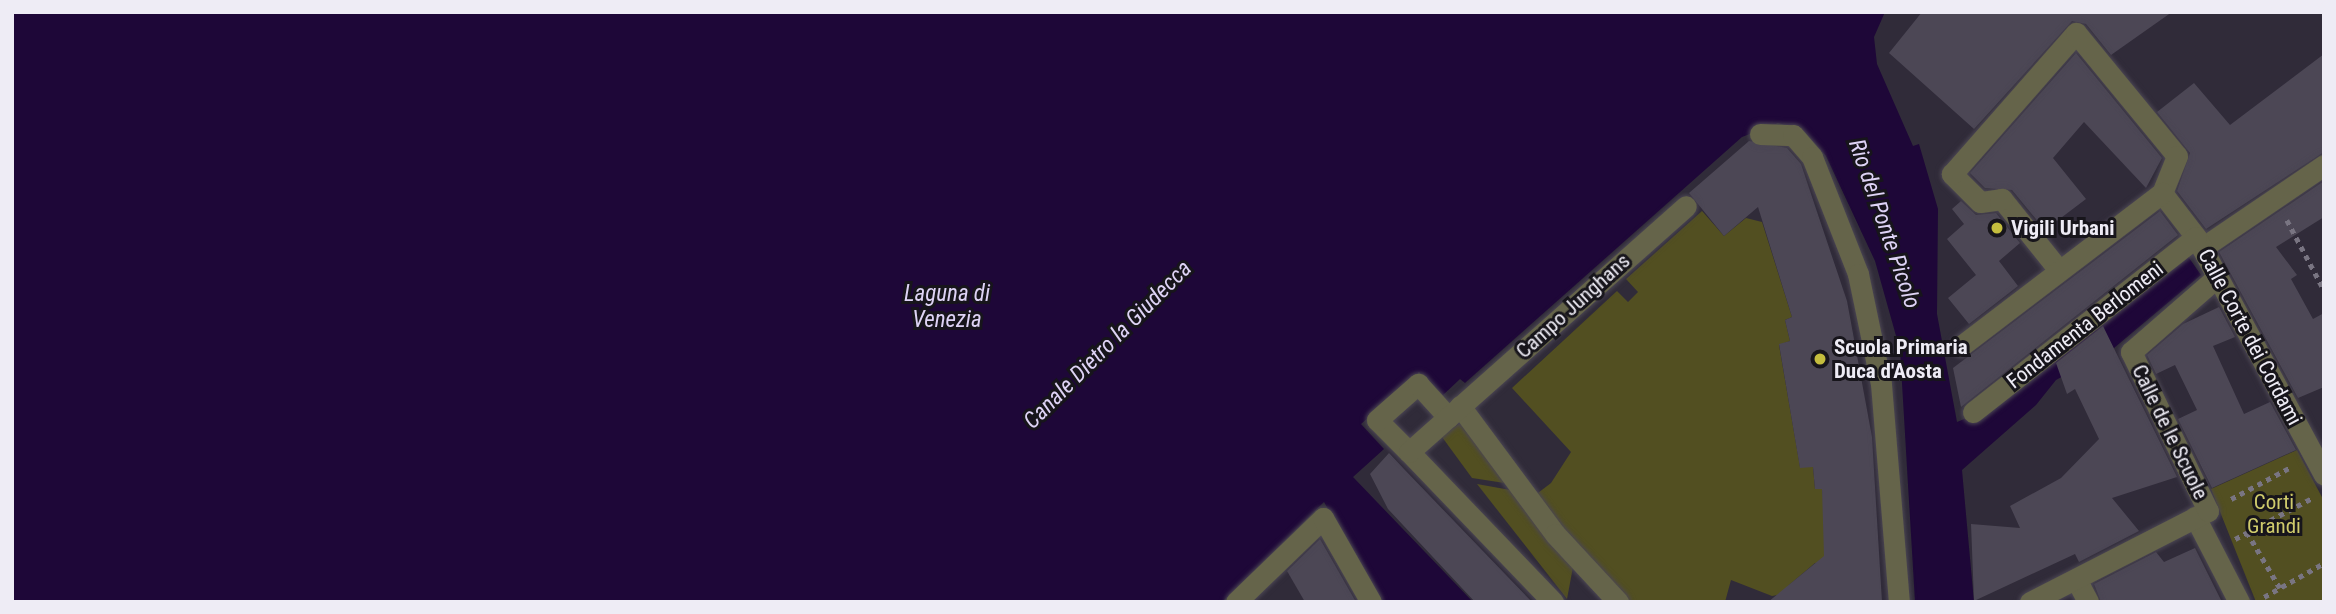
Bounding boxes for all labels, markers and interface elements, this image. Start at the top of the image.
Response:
water label: Rio del Ponte Picolo [1842,136,1926,312]
place label: Vigili Urbani [2011,215,2115,241]
marker: Vigili Urbani [1989,220,2005,236]
street label: Calle Corte dei Cordami [2193,244,2307,430]
street label: Campo Junghans [1511,248,1635,364]
water label: Canale Dietro la Giudecca [1018,255,1198,435]
street label: Fondamenta Berlomeni [2002,256,2168,394]
water label: Laguna di Venezia [904,280,990,334]
place label: Scuola Primaria Duca d'Aosta [1834,334,1968,384]
marker: Scuola Primaria Duca d'Aosta [1812,351,1828,367]
street label: Calle de le Scuole [2127,361,2213,503]
park label: Corti Grandi [2247,489,2301,539]

